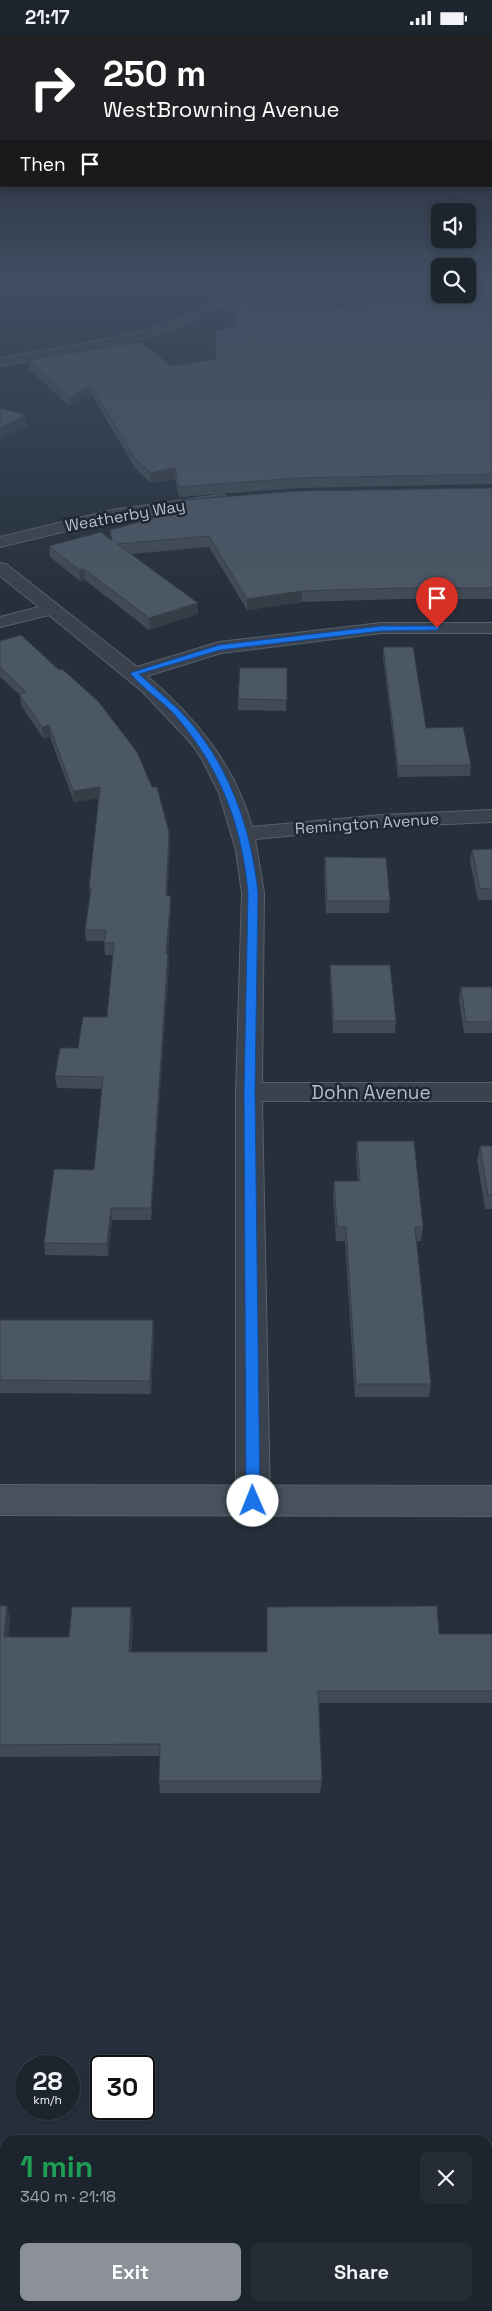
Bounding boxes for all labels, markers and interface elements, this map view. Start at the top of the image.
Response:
text: 21:17 [25,5,70,30]
text: 250 m [103,52,206,96]
icon: right [20,55,85,120]
text: WestBrowning Avenue [103,95,339,123]
icon: arrive [76,150,104,178]
text: Then [20,152,66,177]
map controls [431,203,476,303]
button: sound [431,203,476,248]
button: search [431,258,476,303]
street label: Weatherby Way [64,495,187,536]
pin [416,577,458,628]
icon: arrive [423,584,451,612]
street label: Remington Avenue [294,808,440,839]
street label: Dohn Avenue [311,1080,431,1105]
position arrow [226,1474,278,1526]
speed limit sign: 30 [90,2055,155,2120]
text: 28 [33,2065,62,2097]
text: km/h [33,2092,62,2108]
text: 1 min [20,2147,93,2186]
button: close [420,2152,472,2204]
text: 340 m · 21:18 [20,2186,116,2207]
button: Exit [20,2243,241,2301]
button: Share [251,2243,472,2301]

